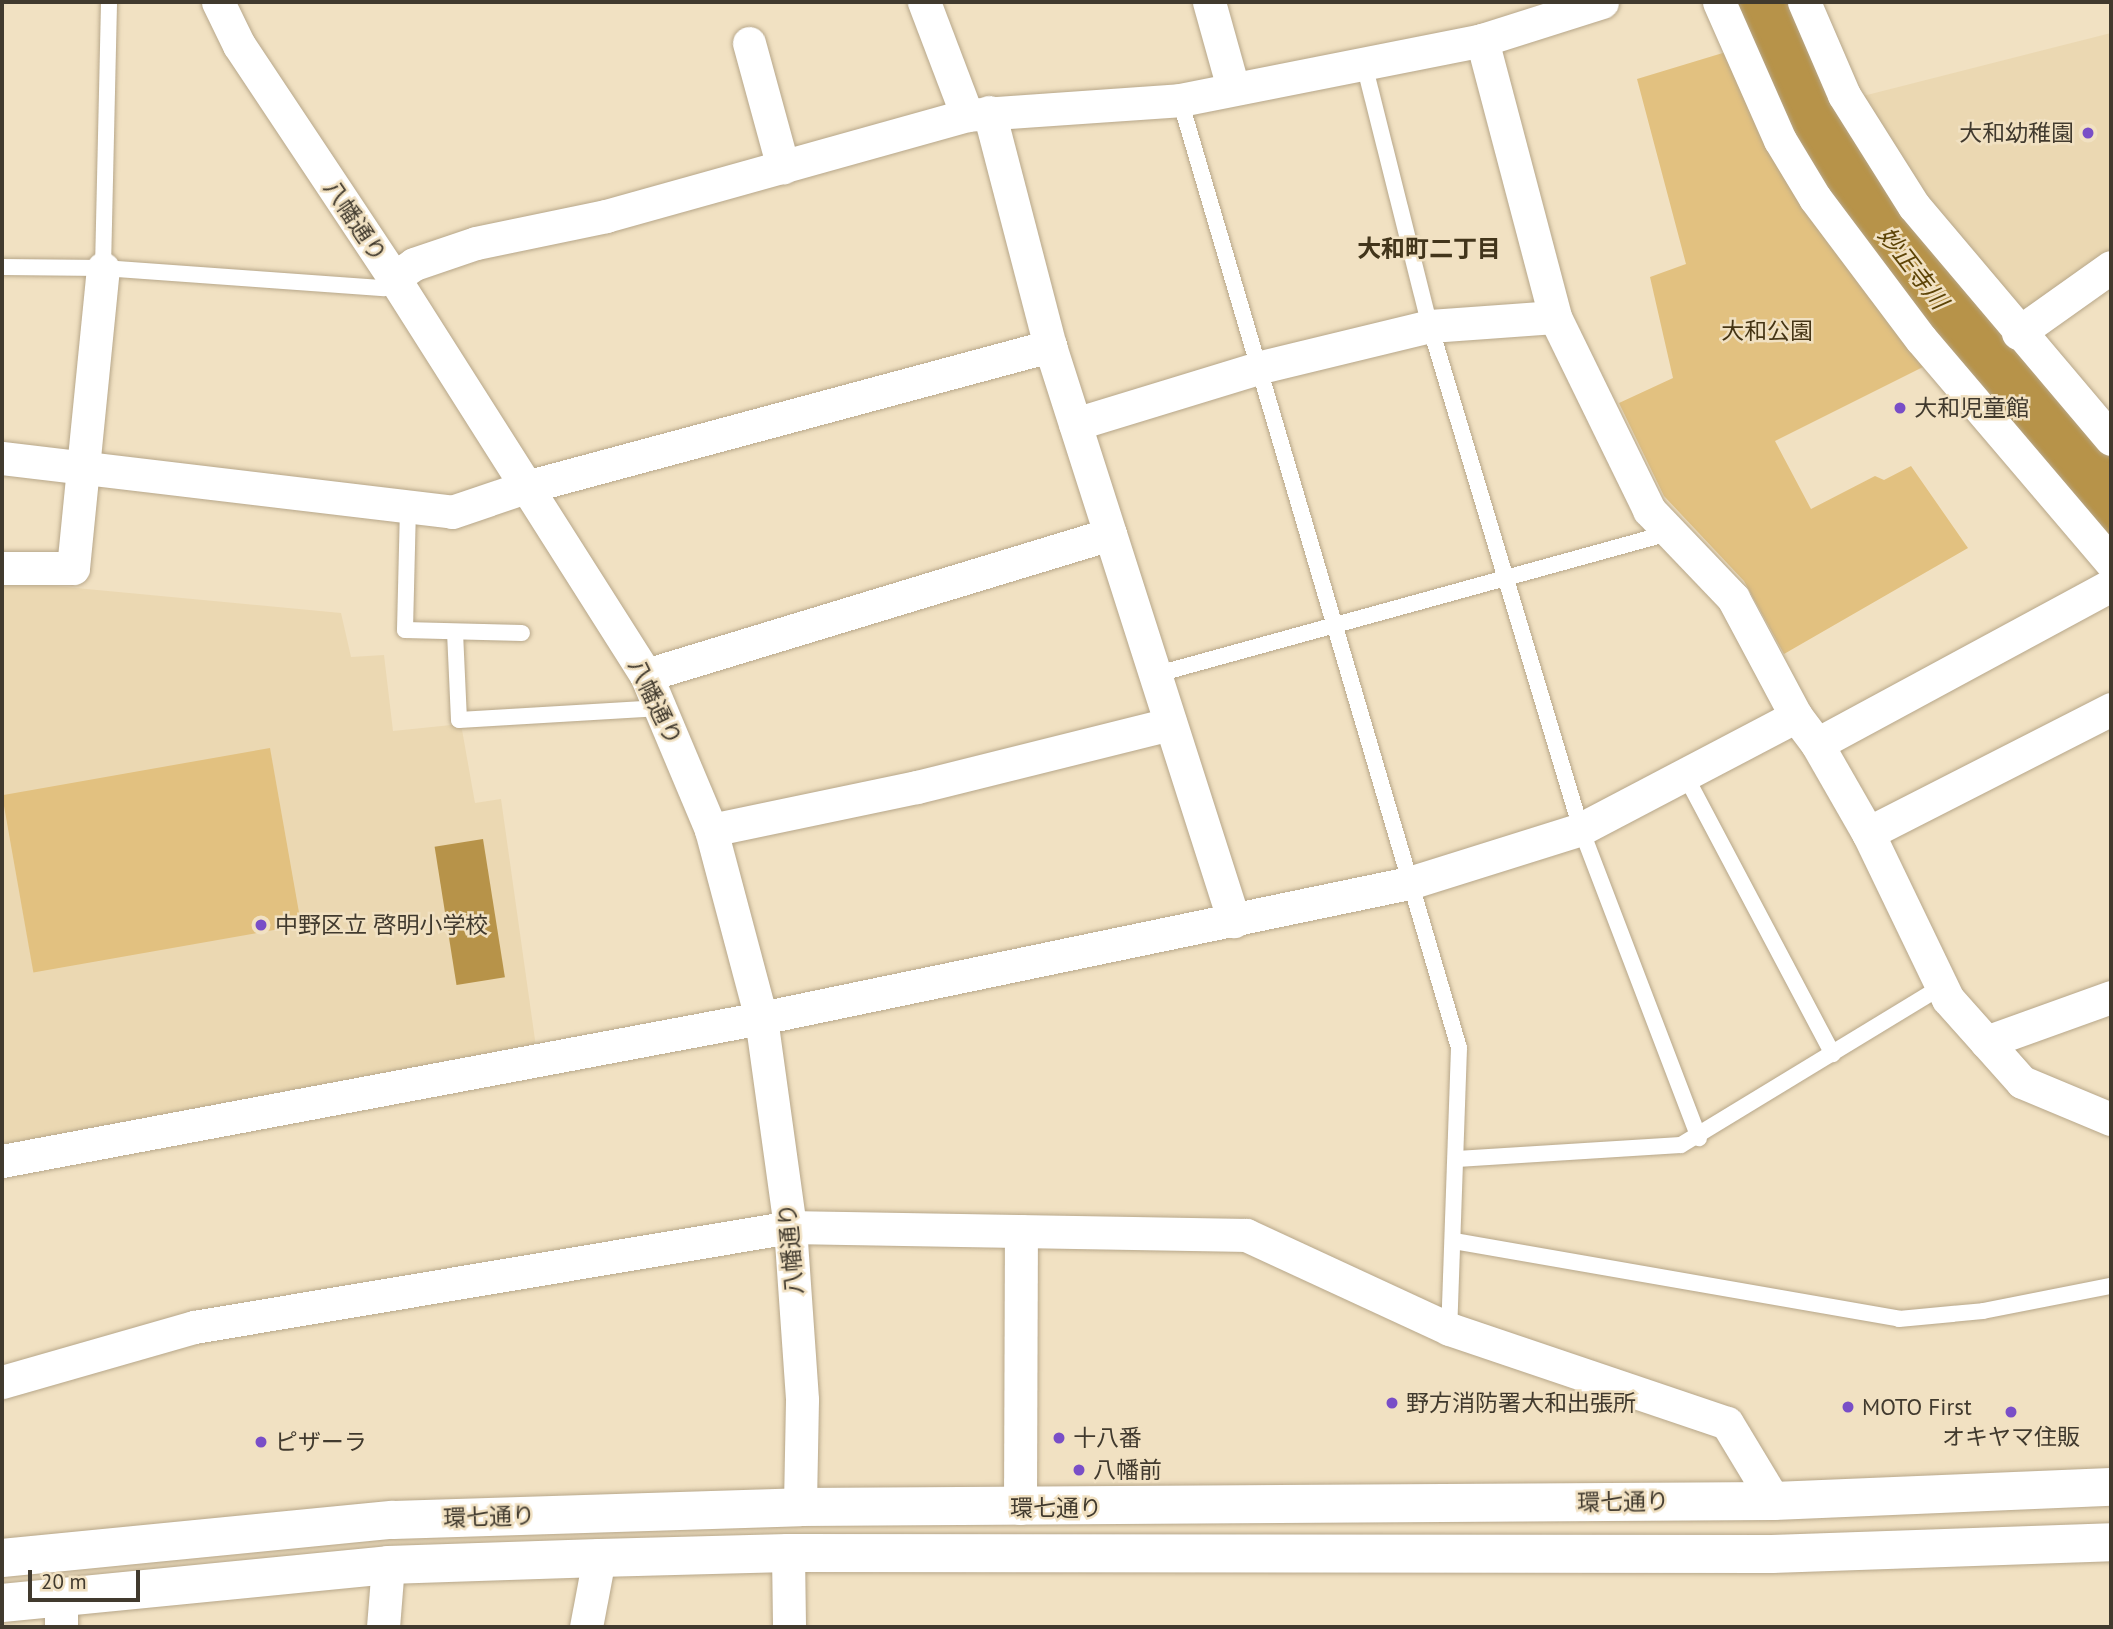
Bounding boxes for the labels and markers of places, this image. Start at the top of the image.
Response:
place label: 大和幼稚園 [1959,119,2074,147]
marker: 大和幼稚園 [2080,125,2096,141]
place label: 大和児童館 [1914,394,2029,422]
marker: 大和児童館 [1892,400,1908,416]
place label: 中野区立 啓明小学校 [275,911,488,939]
marker: 中野区立 啓明小学校 [253,917,269,933]
place label: 野方消防署大和出張所 [1406,1389,1636,1417]
place label: MOTO First [1862,1393,1972,1421]
marker: 野方消防署大和出張所 [1384,1395,1400,1411]
marker: MOTO First [1840,1399,1856,1415]
marker: オキヤマ住販 [2003,1404,2019,1420]
place label: オキヤマ住販 [1942,1423,2080,1451]
place label: 十八番 [1073,1424,1142,1452]
place label: ピザーラ [275,1428,367,1456]
marker: 十八番 [1051,1430,1067,1446]
marker: ピザーラ [253,1434,269,1450]
place label: 八幡前 [1093,1456,1162,1484]
marker: 八幡前 [1071,1462,1087,1478]

